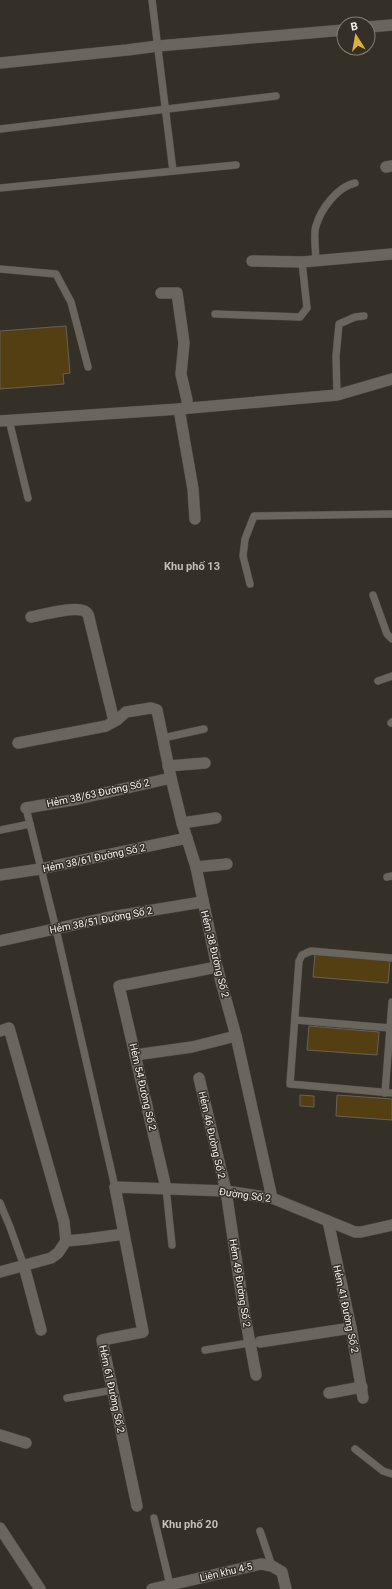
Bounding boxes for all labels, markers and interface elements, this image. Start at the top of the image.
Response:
north arrow [336,16,376,56]
text: B [349,20,359,34]
district label: Khu phố 13 [164,560,220,573]
street label: Hẻm 38/63 Đường Số 2 [45,776,151,809]
street label: Hẻm 38/61 Đường Số 2 [41,841,147,874]
street label: Hẻm 38/51 Đường Số 2 [48,904,154,935]
street label: Hẻm 38 Đường Số 2 [199,909,232,999]
street label: Hẻm 54 Đường Số 2 [128,1042,159,1132]
street label: Hẻm 46 Đường Số 2 [197,1090,228,1180]
street label: Đường Số 2 [218,1185,272,1204]
street label: Hẻm 49 Đường Số 2 [228,1238,253,1328]
street label: Hẻm 41 Đường Số 2 [331,1264,362,1354]
street label: Hẻm 61 Đường Số 2 [97,1344,128,1434]
district label: Khu phố 20 [162,1518,218,1531]
street label: Liên khu 4-5 [199,1561,254,1583]

